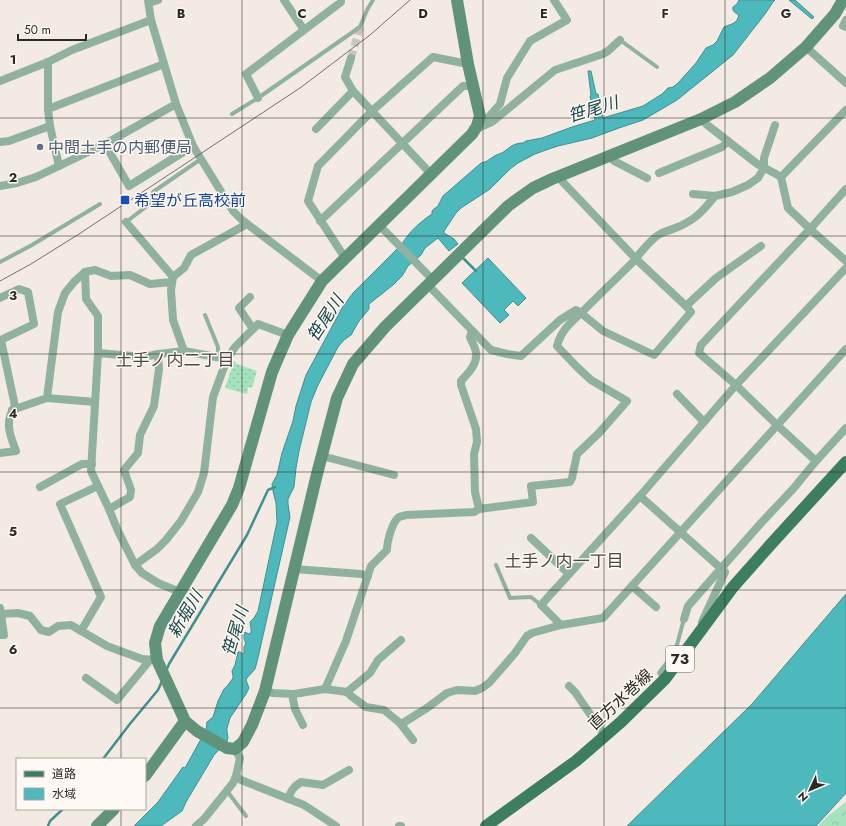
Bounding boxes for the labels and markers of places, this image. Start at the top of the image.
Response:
place label: 中間土手の内郵便局 [48,136,192,159]
marker: 中間土手の内郵便局 [35,142,45,152]
place label: 希望が丘高校前 [134,189,246,212]
marker: 希望が丘高校前 [119,194,131,206]

